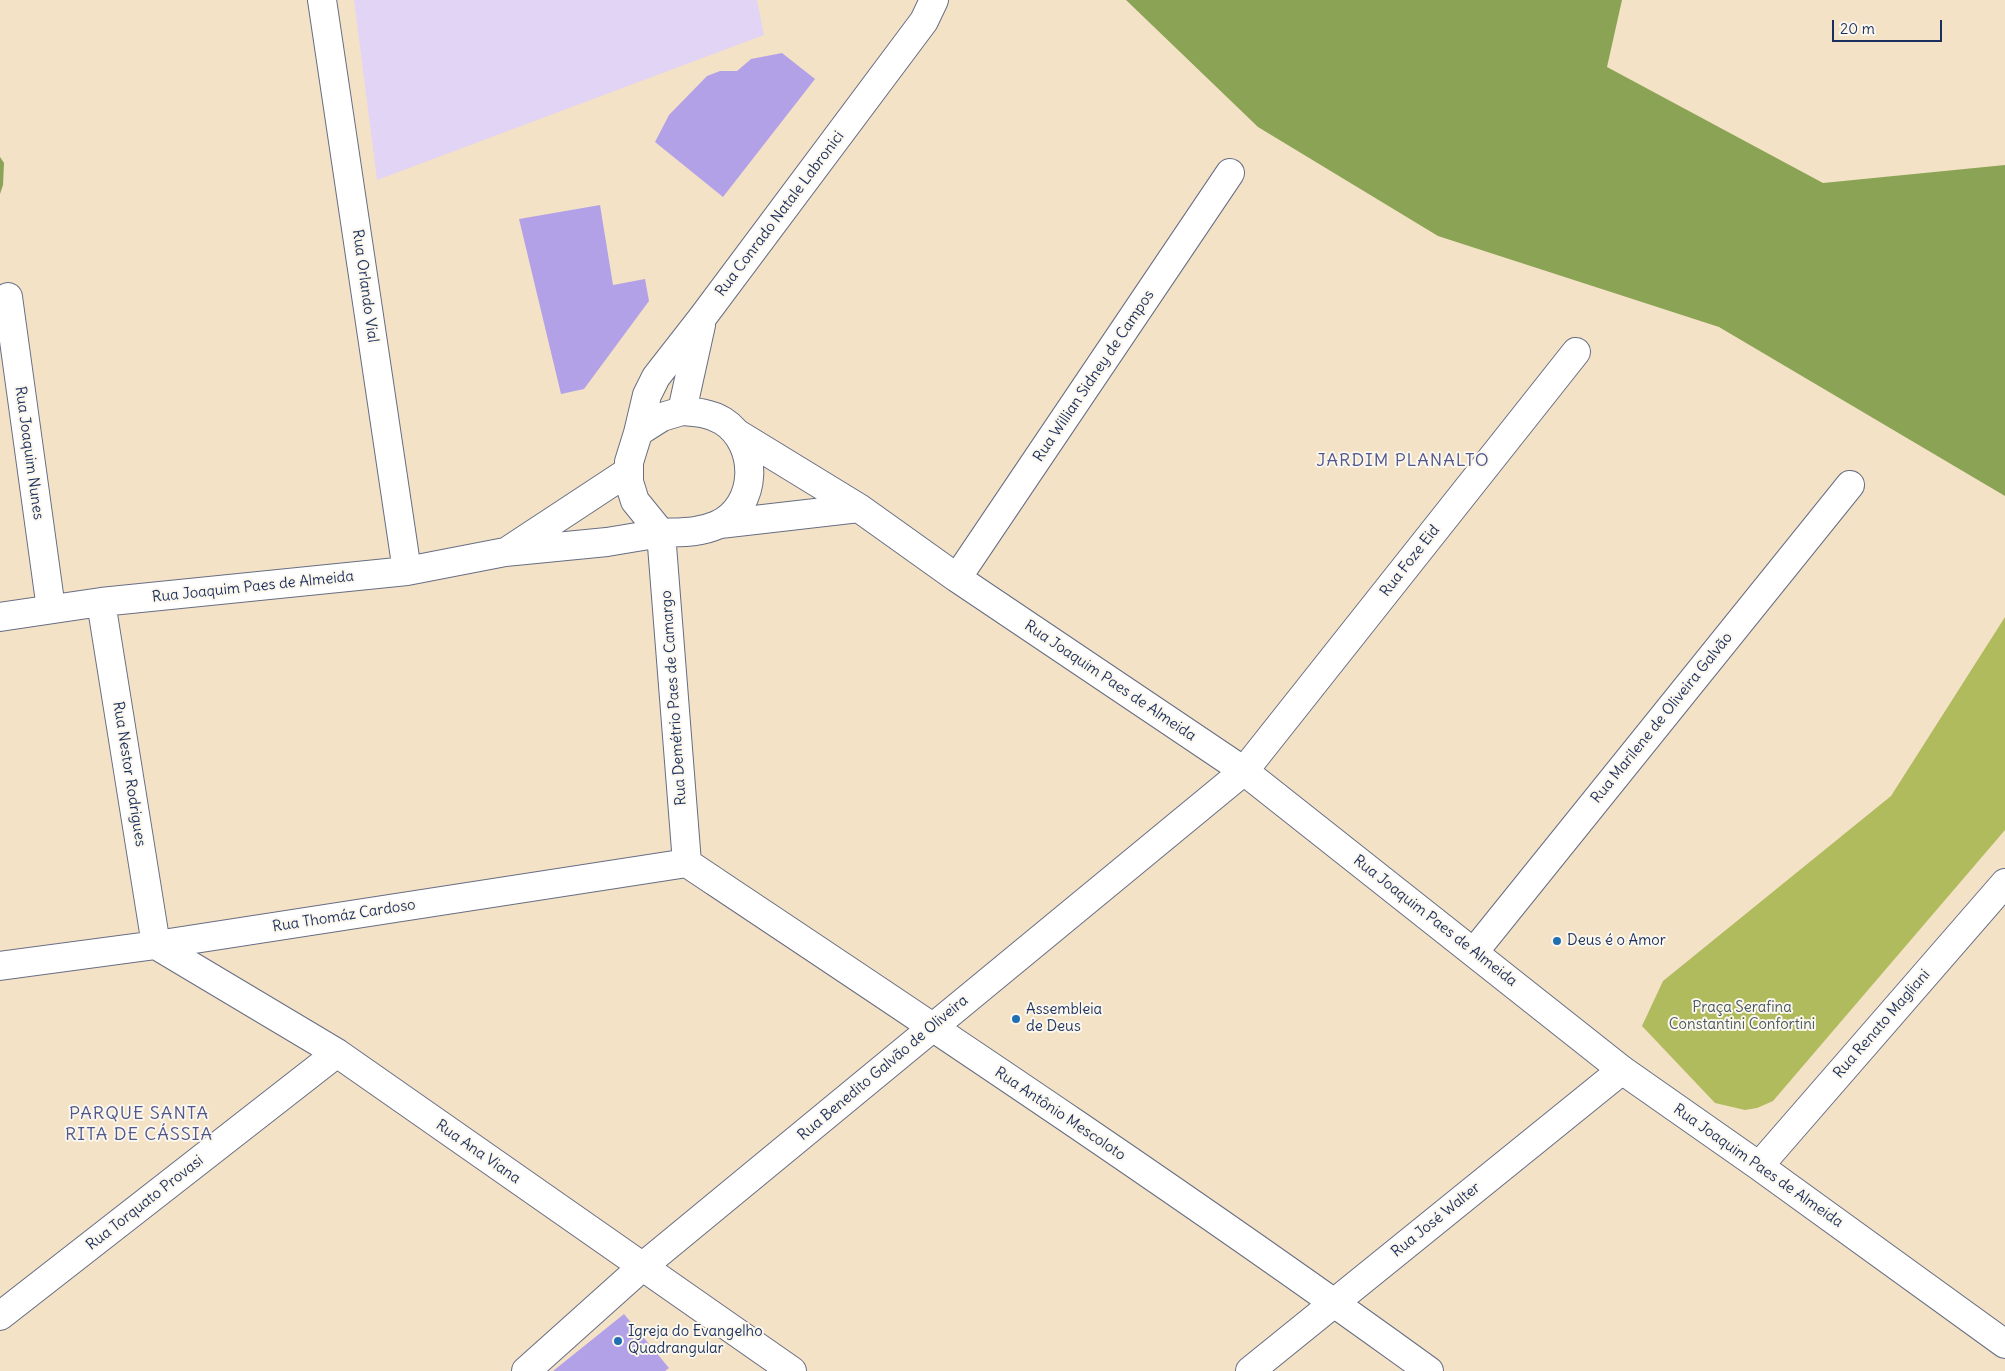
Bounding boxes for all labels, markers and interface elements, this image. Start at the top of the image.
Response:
scale bar [1835,10,1945,42]
text: 20 m [1840,19,1875,38]
street label: Rua Conrado Natale Labronici [712,128,848,300]
street label: Rua Orlando Vial [348,228,382,344]
street label: Rua Willian Sidney de Campos [1030,287,1158,465]
street label: Rua Joaquim Nunes [11,385,47,521]
district label: JARDIM PLANALTO [1314,450,1492,472]
street label: Rua Foze Eid [1376,522,1444,600]
street label: Rua Joaquim Paes de Almeida [151,567,355,607]
street label: Rua Demétrio Paes de Camargo [658,590,690,806]
street label: Rua Joaquim Paes de Almeida [1021,617,1199,745]
street label: Rua Marilene de Oliveira Galvão [1587,629,1737,807]
street label: Rua Nestor Rodrigues [109,700,149,848]
street label: Rua Joaquim Paes de Almeida [1349,851,1521,991]
street label: Rua Thomáz Cardoso [271,896,417,936]
place label: Deus é o Amor [1567,932,1666,950]
marker: Deus é o Amor [1551,935,1563,947]
street label: Rua Renato Magliani [1830,966,1934,1082]
street label: Rua Benedito Galvão de Oliveira [794,991,972,1145]
park label: Praça Serafina Constantini Confortini [1669,999,1815,1034]
place label: Assembleia de Deus [1026,1001,1102,1036]
marker: Assembleia de Deus [1010,1013,1022,1025]
street label: Rua Antônio Mescoloto [991,1063,1129,1165]
street label: Rua Joaquim Paes de Almeida [1670,1100,1846,1232]
district label: PARQUE SANTA RITA DE CÁSSIA [63,1103,215,1146]
street label: Rua Ana Viana [432,1116,524,1188]
street label: Rua Torquato Provasi [83,1152,207,1254]
street label: Rua José Walter [1388,1179,1484,1261]
place label: Igreja do Evangelho Quadrangular [628,1323,763,1358]
marker: Igreja do Evangelho Quadrangular [612,1335,624,1347]

